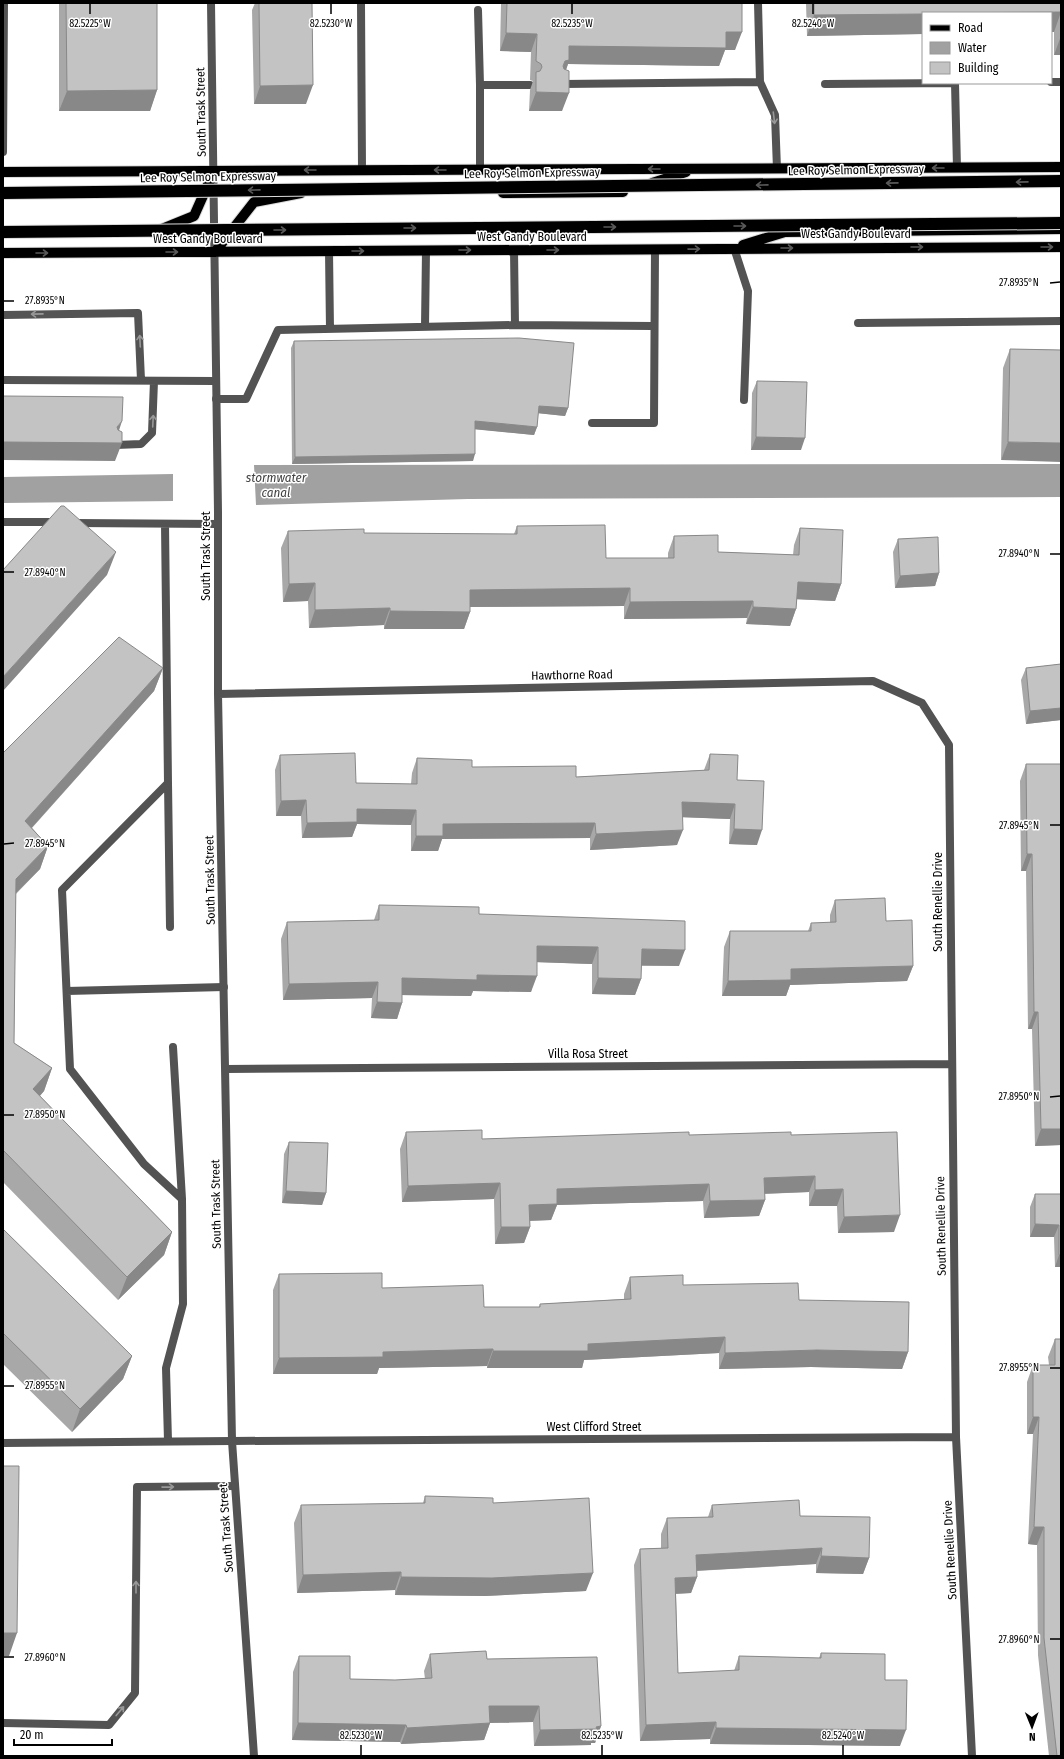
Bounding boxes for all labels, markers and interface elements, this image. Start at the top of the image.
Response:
legend [922,12,1052,84]
text: 82.5225°W [69,18,111,30]
text: 82.5230°W [310,18,353,30]
text: 82.5235°W [551,18,593,30]
text: 82.5240°W [792,18,835,30]
text: Road [958,21,983,35]
text: Water [958,41,987,55]
text: Building [958,61,999,75]
street label: South Trask Street [193,67,209,157]
one-way arrow [770,111,778,124]
street label: Lee Roy Selmon Expressway [788,162,925,178]
one-way arrow [932,164,945,172]
street label: Lee Roy Selmon Expressway [464,165,601,181]
one-way arrow [648,165,661,173]
one-way arrow [304,166,317,174]
one-way arrow [434,166,447,174]
street label: Lee Roy Selmon Expressway [140,169,277,185]
one-way arrow [1016,178,1029,186]
one-way arrow [886,179,899,187]
one-way arrow [756,181,769,189]
one-way arrow [248,186,261,194]
one-way arrow [733,222,746,230]
one-way arrow [603,223,616,231]
one-way arrow [403,225,416,232]
one-way arrow [273,226,286,233]
street label: West Gandy Boulevard [801,227,911,241]
street label: West Gandy Boulevard [477,230,587,244]
street label: West Gandy Boulevard [153,232,263,246]
one-way arrow [910,243,923,251]
one-way arrow [1040,243,1053,251]
one-way arrow [780,244,793,252]
one-way arrow [687,245,700,253]
one-way arrow [546,246,559,254]
one-way arrow [351,247,364,255]
one-way arrow [458,247,471,254]
one-way arrow [165,248,178,256]
one-way arrow [35,249,48,257]
text: 27.8935°N [999,277,1039,289]
text: 27.8935°N [25,295,65,307]
one-way arrow [31,310,44,318]
one-way arrow [136,335,143,348]
one-way arrow [149,415,156,428]
water label: stormwater canal [245,470,307,500]
street label: South Trask Street [199,511,213,601]
text: 27.8940°N [999,548,1039,560]
text: 27.8940°N [25,567,65,579]
street label: Hawthorne Road [531,667,613,683]
text: 27.8945°N [999,820,1039,832]
street label: South Trask Street [202,835,218,925]
text: 27.8945°N [25,838,65,850]
street label: South Renellie Drive [931,852,945,952]
street label: Villa Rosa Street [548,1047,628,1061]
text: 27.8950°N [999,1091,1039,1103]
text: 27.8950°N [25,1109,65,1121]
street label: South Trask Street [208,1159,224,1249]
street label: South Renellie Drive [933,1176,949,1276]
text: 27.8955°N [999,1362,1039,1374]
text: 27.8955°N [25,1380,65,1392]
street label: West Clifford Street [547,1420,642,1434]
one-way arrow [161,1483,174,1491]
street label: South Trask Street [216,1483,236,1573]
street label: South Renellie Drive [940,1500,960,1600]
one-way arrow [132,1581,140,1594]
text: 27.8960°N [998,1634,1040,1646]
text: 27.8960°N [24,1652,66,1664]
one-way arrow [115,1706,124,1717]
north arrow [1012,1707,1052,1747]
scale bar [14,1721,112,1747]
text: 20 m [20,1728,44,1742]
text: 82.5230°W [340,1730,383,1742]
text: 82.5235°W [581,1730,623,1742]
text: 82.5240°W [822,1730,865,1742]
text: N [1029,1730,1036,1743]

